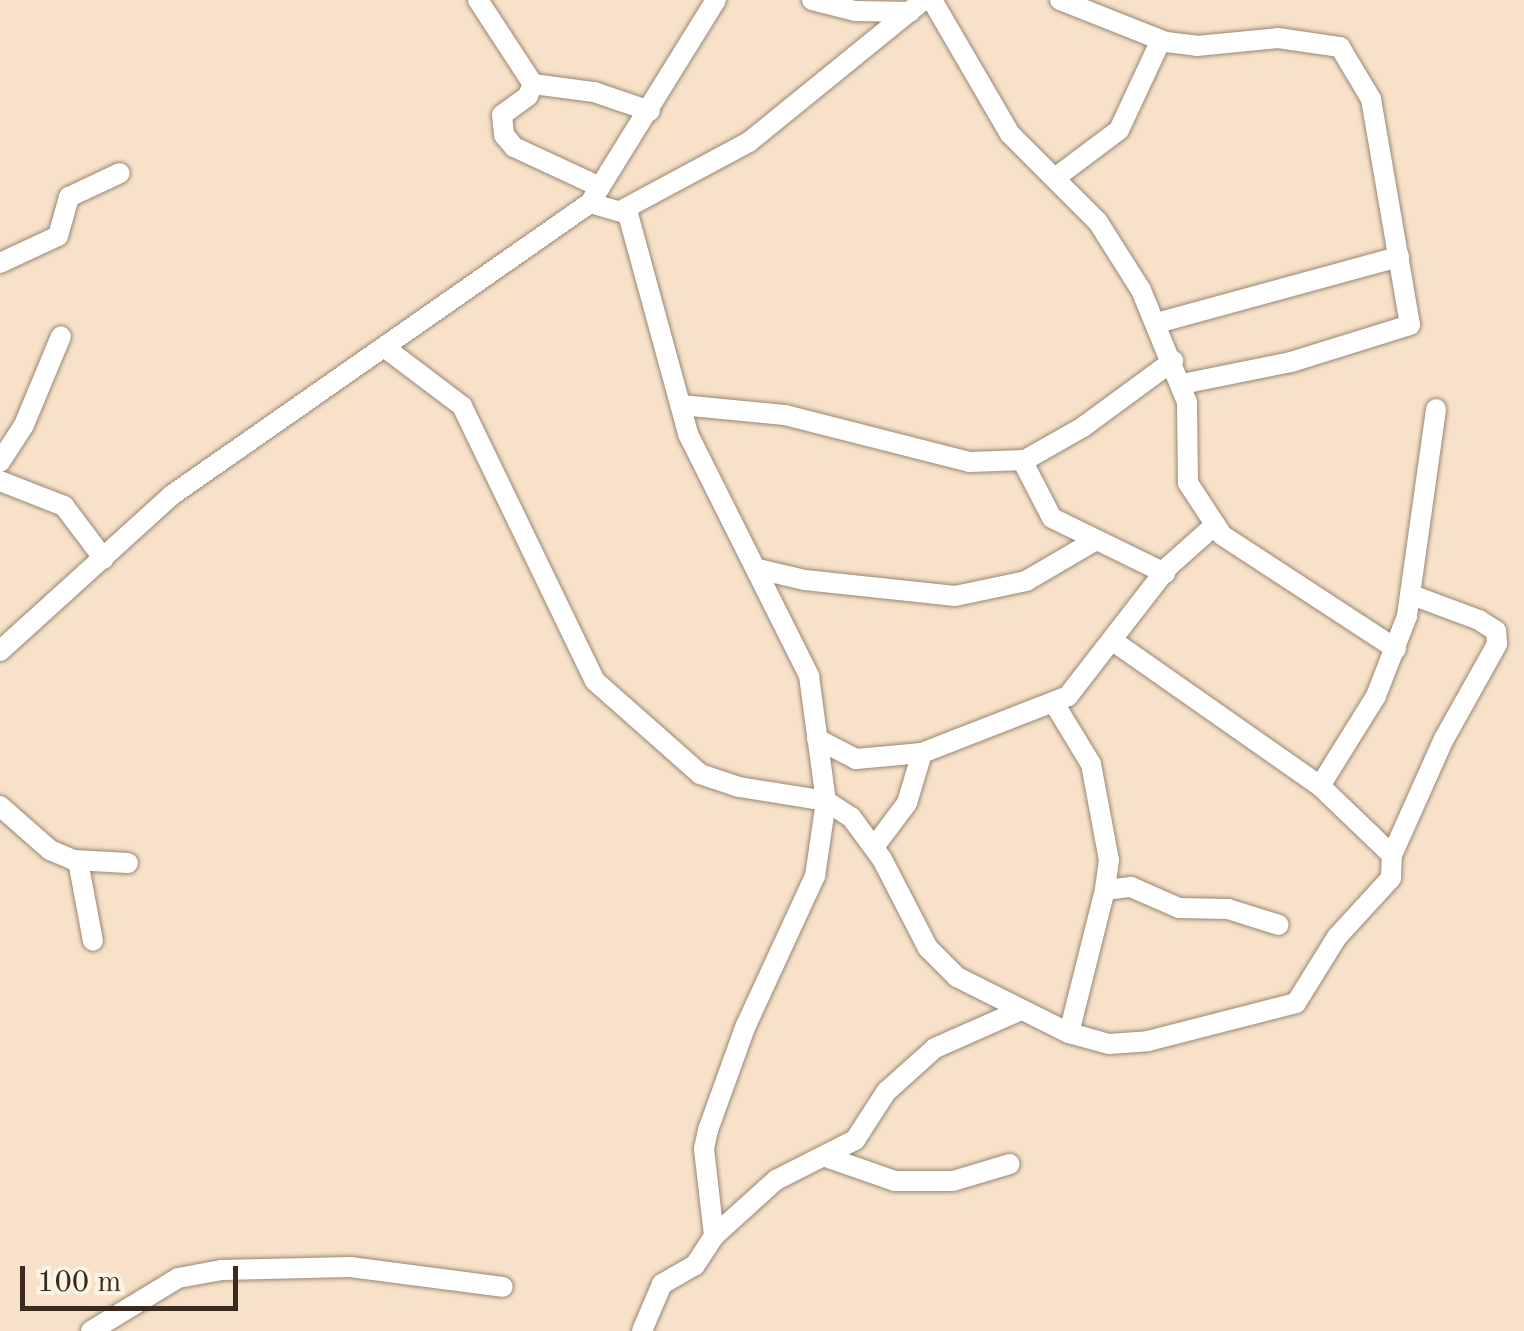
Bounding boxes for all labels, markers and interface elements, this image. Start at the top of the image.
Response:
scale bar [25,1246,242,1308]
text: 100 m [37,1268,121,1298]

